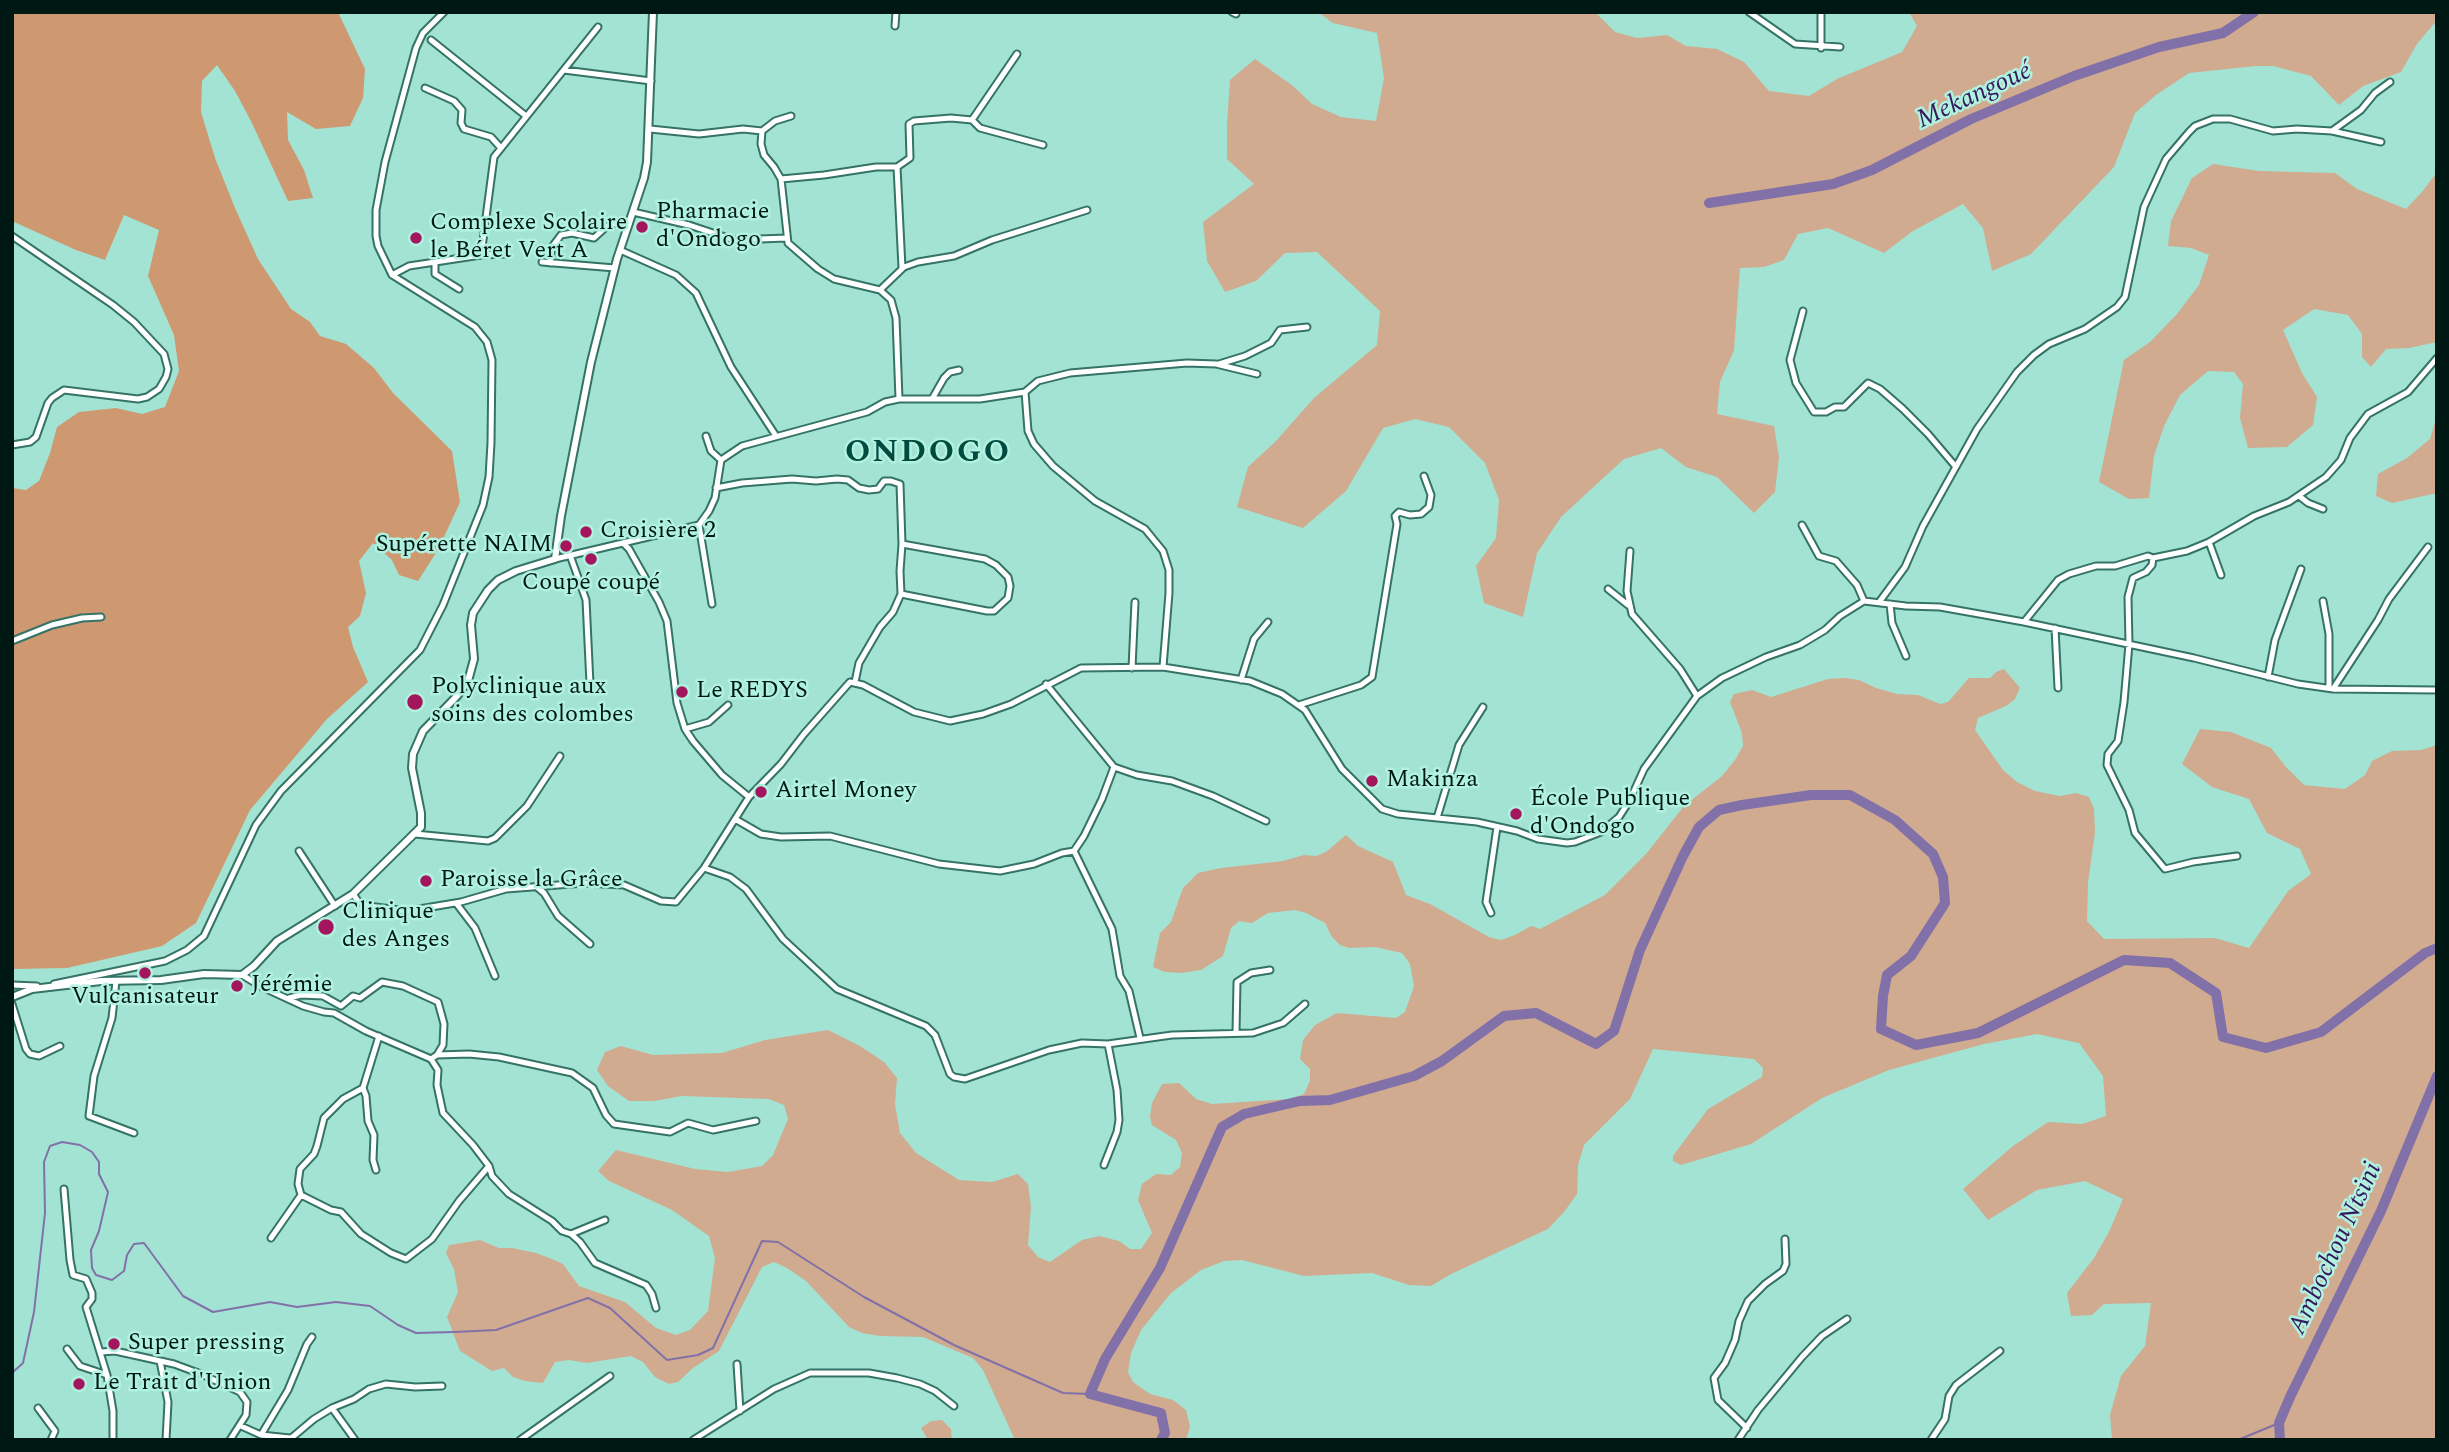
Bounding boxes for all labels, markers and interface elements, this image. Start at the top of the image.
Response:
water label: Mekangoué [1913,57,2037,137]
place label: Pharmacie d'Ondogo [656,199,769,255]
place label: Complexe Scolaire le Béret Vert A [430,210,627,266]
marker: Pharmacie d'Ondogo [634,219,650,235]
marker: Complexe Scolaire le Béret Vert A [408,230,424,246]
district label: ONDOGO [846,436,1010,474]
place label: Croisière 2 [600,518,716,546]
marker: Croisière 2 [578,524,594,540]
place label: Supérette NAIM [376,532,552,560]
marker: Supérette NAIM [558,538,574,554]
marker: Coupé coupé [583,551,599,567]
place label: Coupé coupé [522,570,660,598]
place label: Polyclinique aux soins des colombes [431,674,634,730]
place label: Le REDYS [696,678,808,706]
marker: Le REDYS [674,684,690,700]
marker: Polyclinique aux soins des colombes [405,692,425,712]
place label: Makinza [1386,767,1478,795]
marker: Makinza [1364,773,1380,789]
place label: Airtel Money [775,778,916,806]
marker: Airtel Money [753,784,769,800]
place label: École Publique d'Ondogo [1530,786,1690,842]
marker: École Publique d'Ondogo [1508,806,1524,822]
place label: Paroisse la Grâce [440,867,623,895]
marker: Paroisse la Grâce [418,873,434,889]
place label: Clinique des Anges [342,899,450,955]
marker: Clinique des Anges [316,917,336,937]
marker: Vulcanisateur [137,965,153,981]
place label: Jérémie [251,972,332,1000]
marker: Jérémie [229,978,245,994]
place label: Vulcanisateur [71,984,219,1012]
water label: Ambochou Ntsini [2284,1158,2390,1340]
place label: Super pressing [128,1330,285,1358]
marker: Super pressing [106,1336,122,1352]
place label: Le Trait d'Union [93,1370,271,1398]
marker: Le Trait d'Union [71,1376,87,1392]

